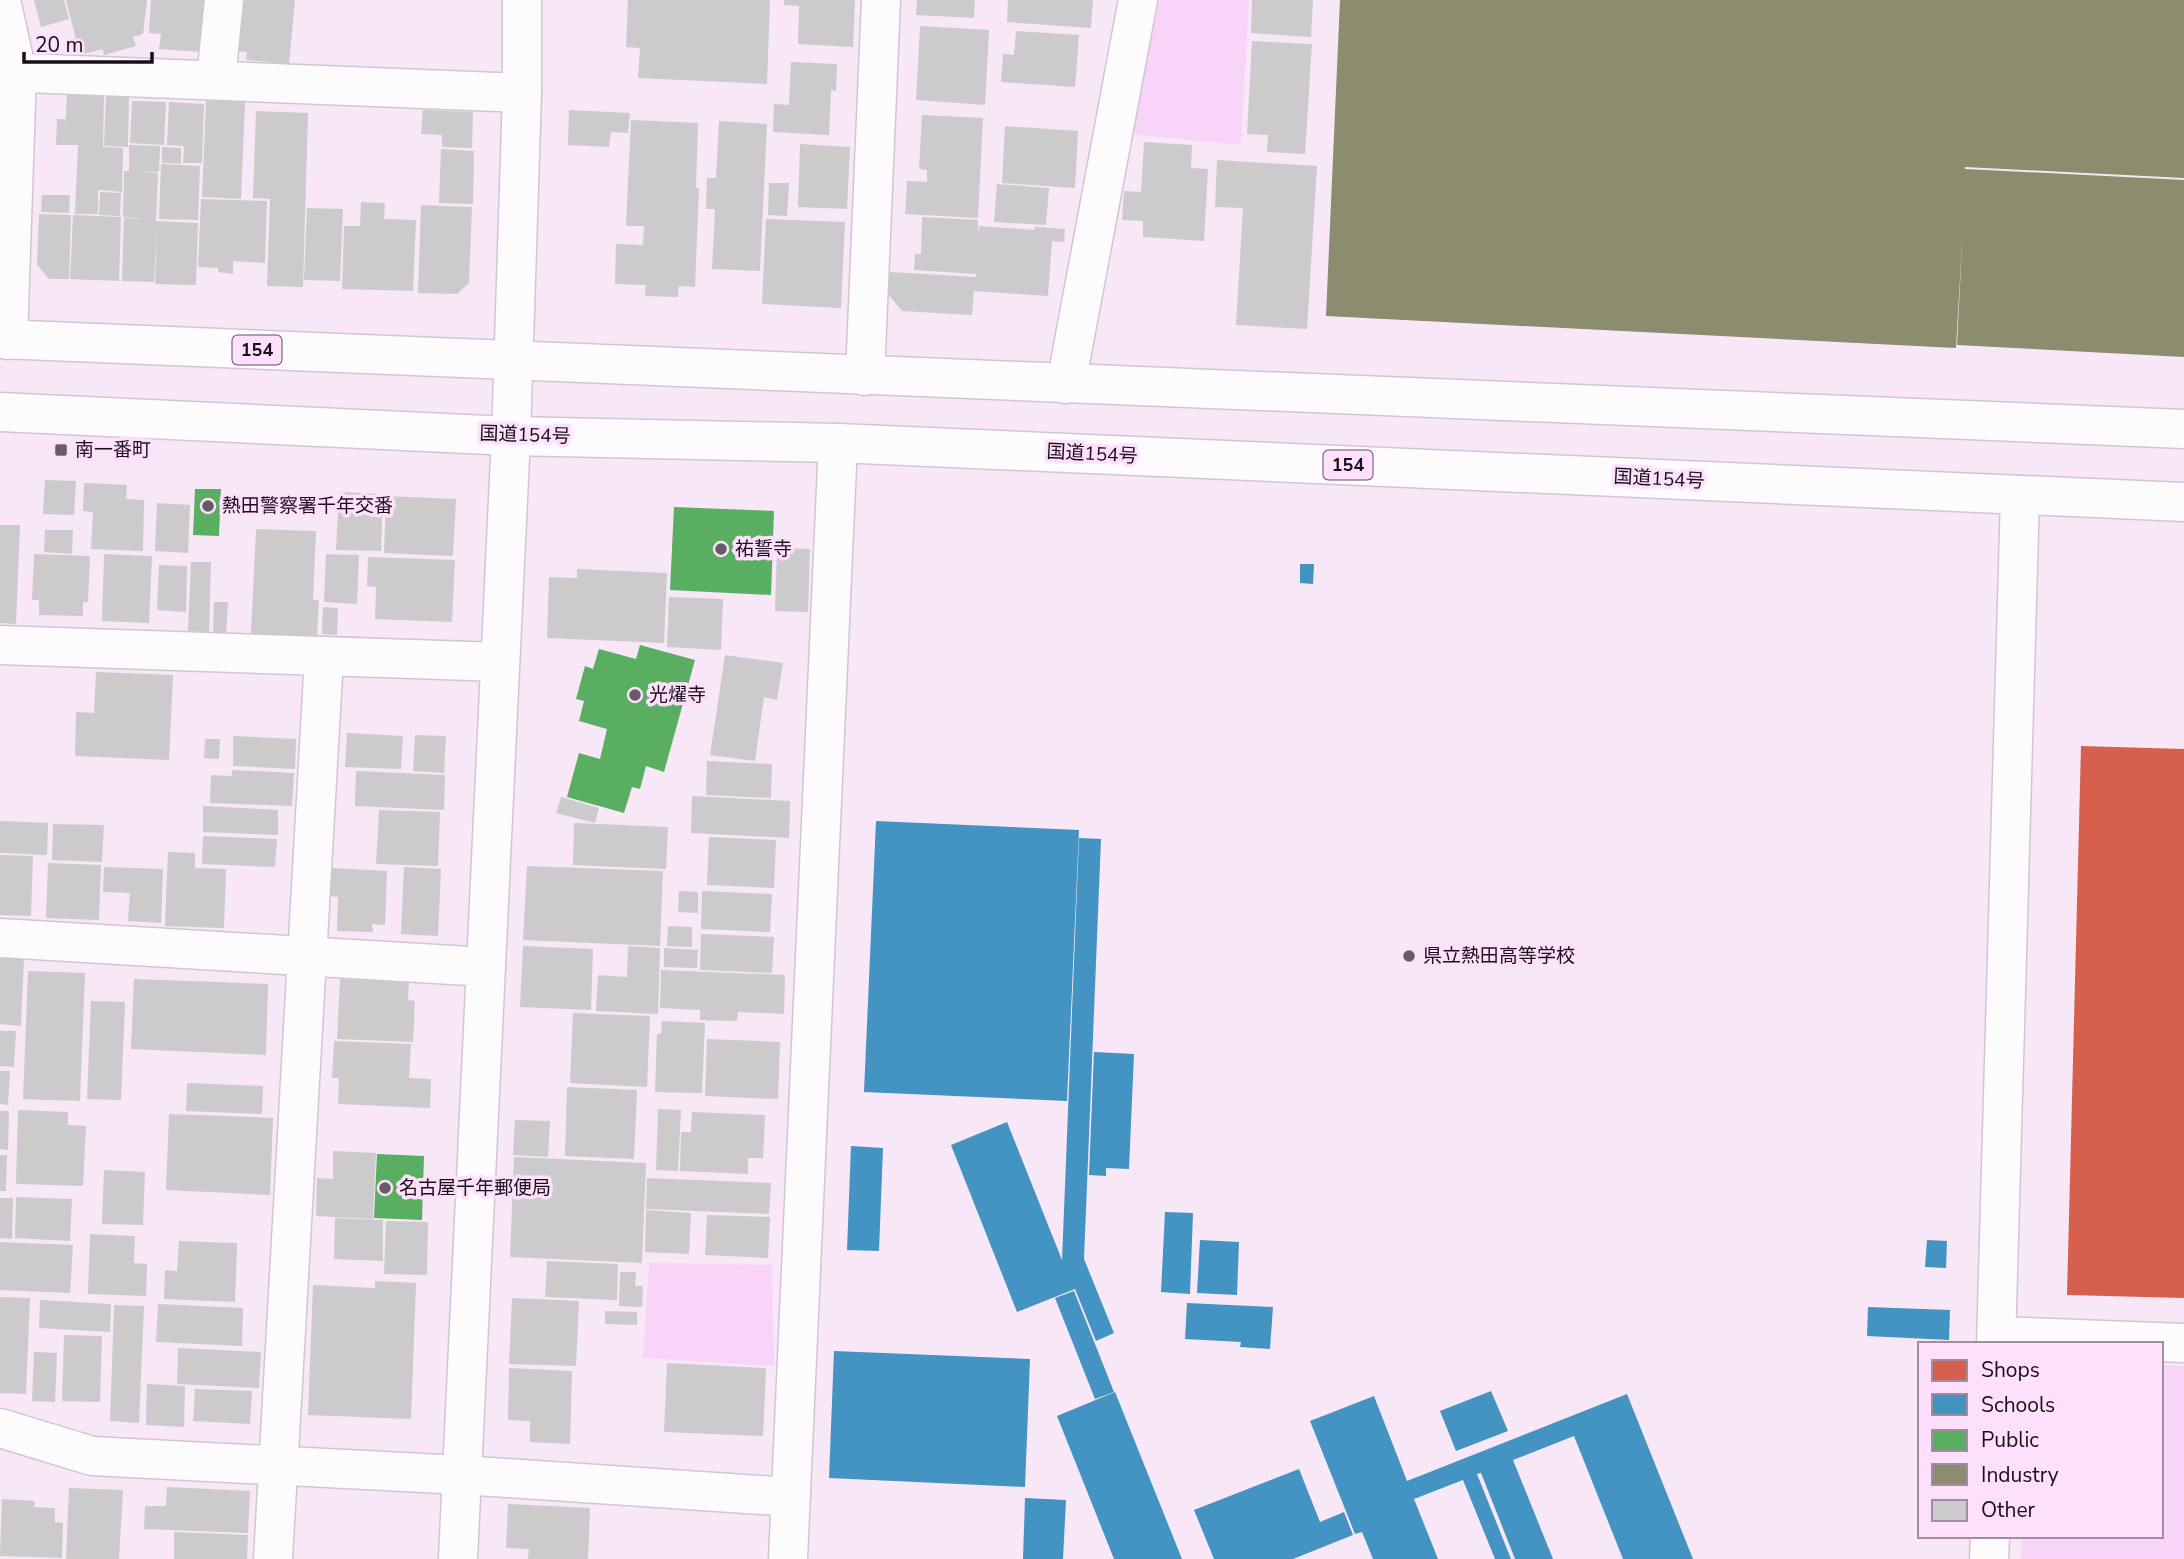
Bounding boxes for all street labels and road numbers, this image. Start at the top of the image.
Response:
road number: 154 [232,336,282,364]
street label: 国道154号 [479,420,571,450]
street label: 国道154号 [1046,439,1138,469]
road number: 154 [1324,450,1372,480]
street label: 国道154号 [1613,464,1705,494]

